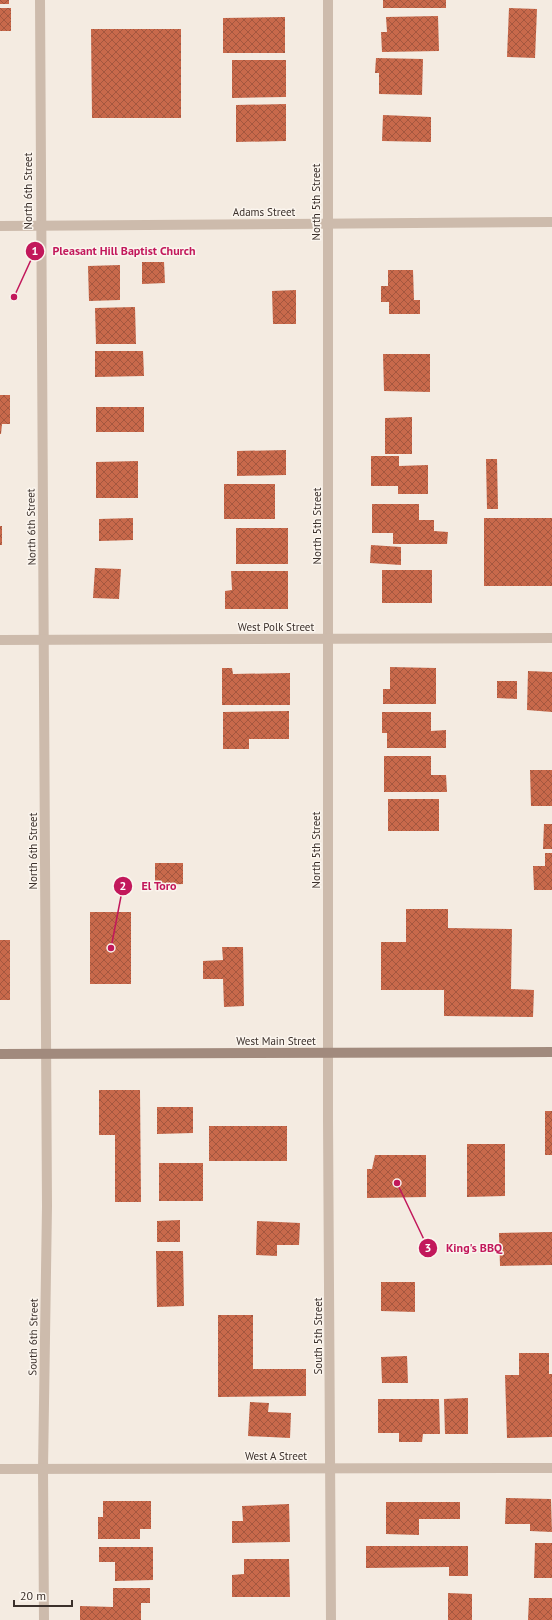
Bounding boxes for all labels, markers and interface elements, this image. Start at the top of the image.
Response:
street label: North 6th Street [21,152,35,229]
street label: North 5th Street [309,163,323,240]
street label: Adams Street [233,205,295,219]
callout: Pleasant Hill Baptist Church [25,239,204,263]
text: 1 [32,243,38,258]
text: Pleasant Hill Baptist Church [52,243,196,258]
street label: North 5th Street [310,487,324,564]
street label: North 6th Street [23,488,39,566]
street label: West Polk Street [238,620,314,634]
street label: North 5th Street [309,811,323,888]
street label: North 6th Street [26,812,40,889]
callout: El Toro [113,874,184,898]
text: 2 [120,878,126,893]
text: El Toro [142,878,177,893]
street label: West Main Street [236,1034,316,1048]
callout: King's BBQ [418,1236,510,1260]
text: 3 [425,1240,431,1255]
text: King's BBQ [446,1240,503,1255]
street label: South 5th Street [311,1297,325,1375]
street label: South 6th Street [25,1298,41,1376]
street label: West A Street [245,1449,307,1463]
scale bar [14,1582,72,1608]
text: 20 m [20,1588,46,1603]

